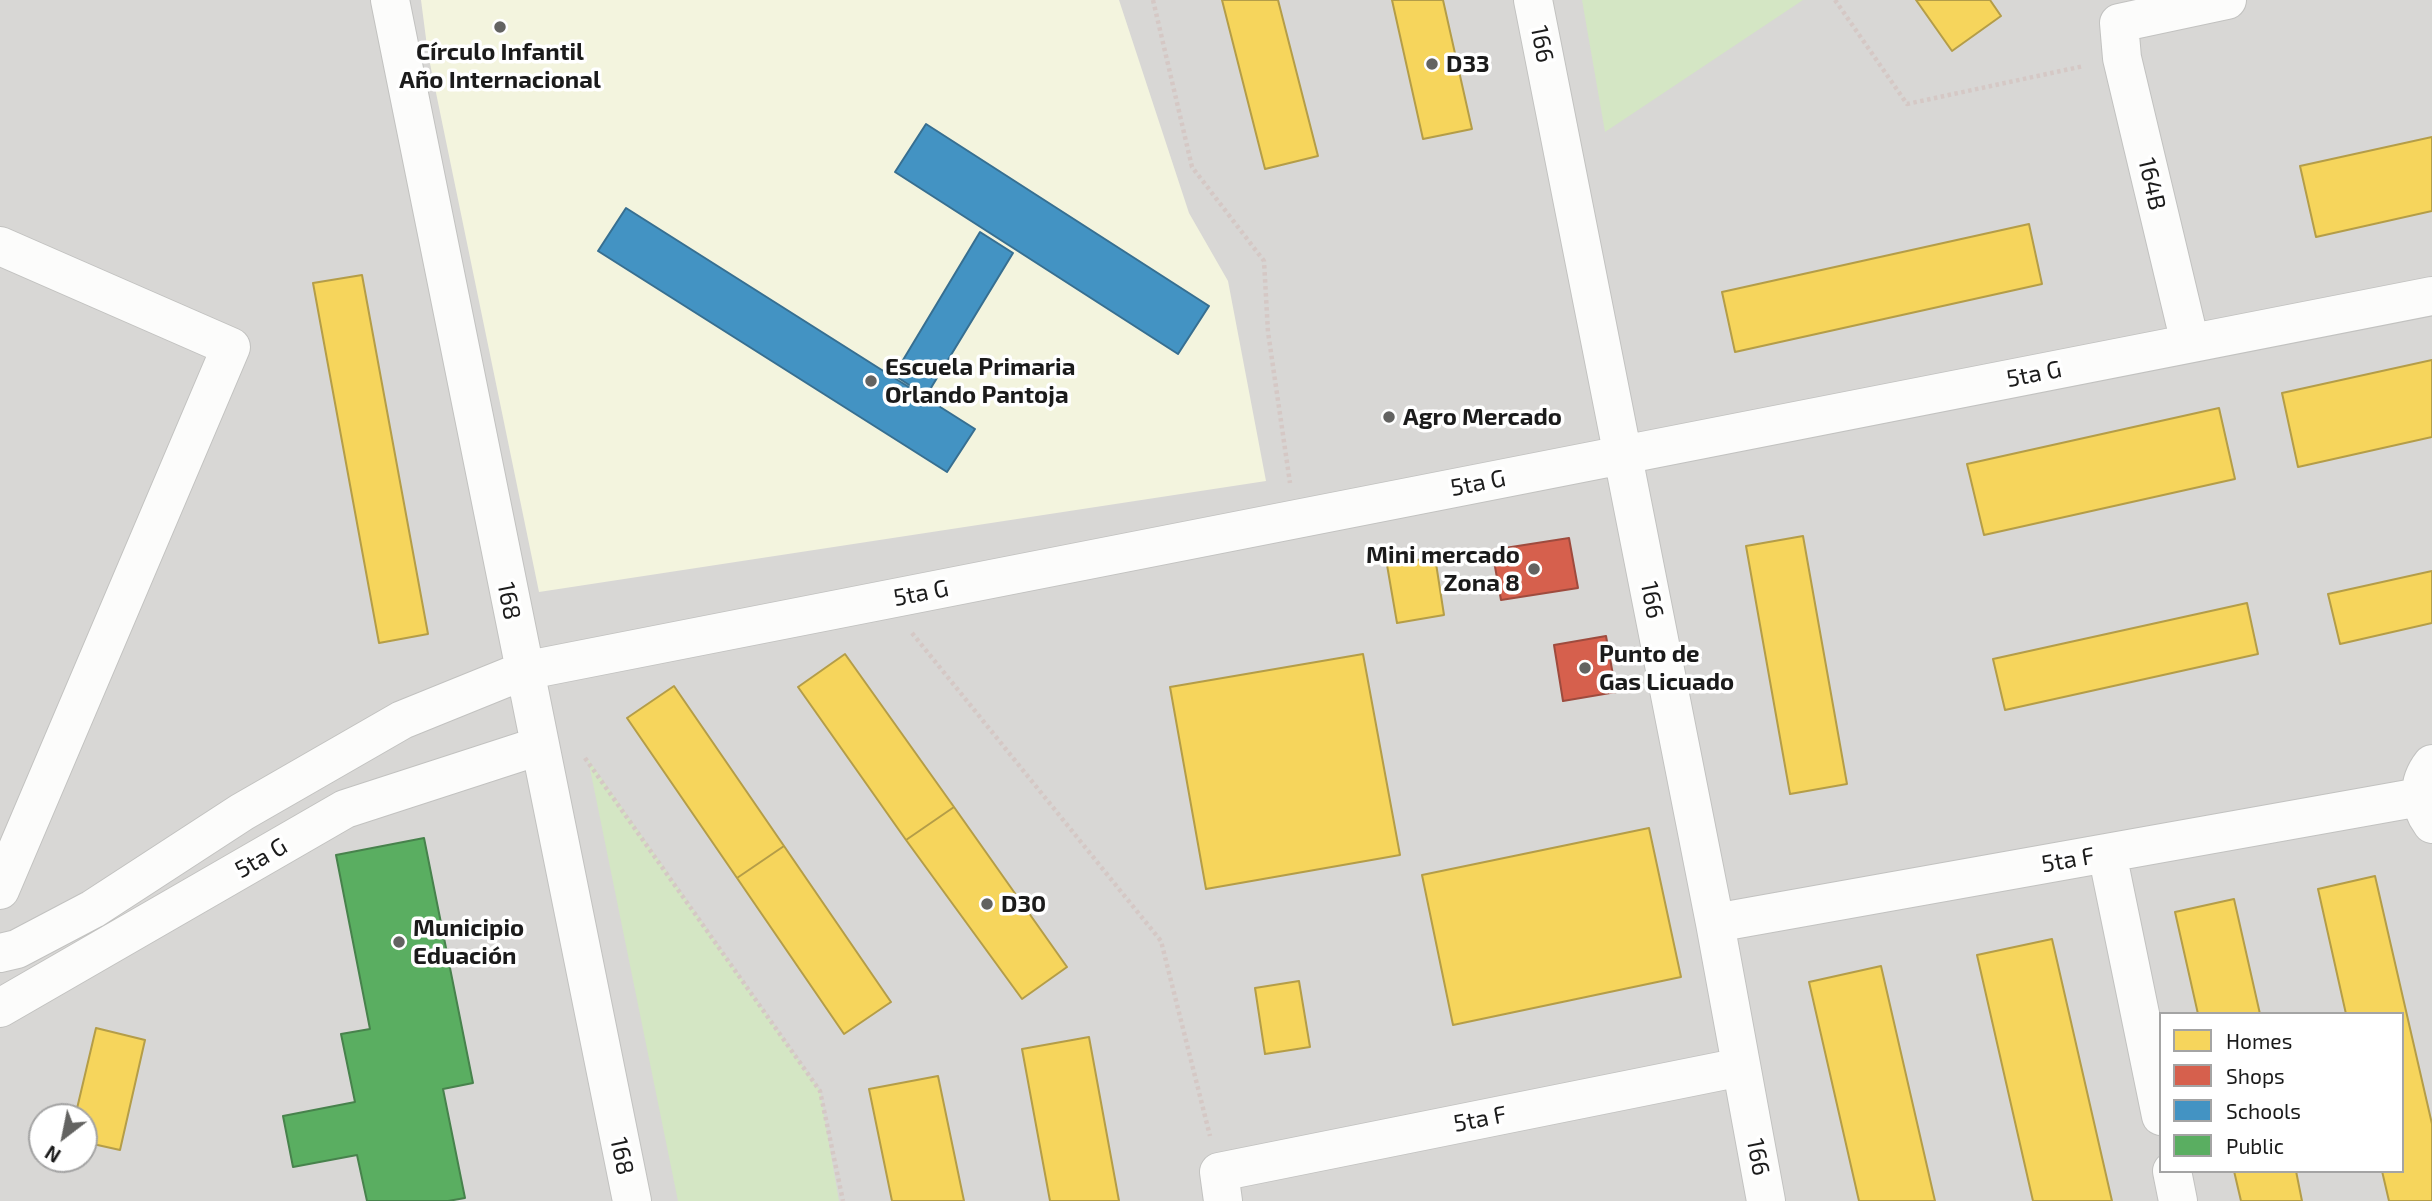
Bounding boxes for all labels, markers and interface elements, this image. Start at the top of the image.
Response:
marker: Círculo Infantil Año Internacional [492,19,508,35]
street label: 166 [1524,23,1560,65]
place label: Círculo Infantil Año Internacional [399,38,601,94]
place label: D33 [1446,50,1490,78]
marker: D33 [1424,56,1440,72]
street label: 164B [2132,155,2172,213]
place label: Escuela Primaria Orlando Pantoja [885,353,1075,409]
street label: 5ta G [2004,355,2064,393]
marker: Escuela Primaria Orlando Pantoja [863,373,879,389]
place label: Agro Mercado [1403,403,1562,431]
marker: Agro Mercado [1381,409,1397,425]
street label: 5ta G [1448,464,1508,502]
place label: Mini mercado Zona 8 [1366,541,1520,597]
marker: Mini mercado Zona 8 [1526,561,1542,577]
street label: 5ta G [891,574,951,612]
street label: 166 [1634,579,1670,621]
street label: 168 [491,580,527,622]
place label: Punto de Gas Licuado [1599,640,1734,696]
marker: Punto de Gas Licuado [1577,660,1593,676]
street label: 5ta G [230,832,292,884]
street label: 5ta F [2039,841,2097,879]
place label: D30 [1001,890,1046,918]
marker: D30 [979,896,995,912]
place label: Municipio Eduación [413,914,524,970]
marker: Municipio Eduación [391,934,407,950]
legend [2159,1012,2404,1173]
text: Homes [2226,1028,2292,1053]
text: Shops [2226,1063,2285,1088]
text: Schools [2226,1098,2301,1123]
street label: 5ta F [1451,1100,1509,1138]
north arrow [28,1103,98,1173]
text: Public [2226,1133,2284,1158]
street label: 168 [604,1134,640,1178]
street label: 166 [1740,1136,1776,1178]
text: N [41,1141,65,1168]

